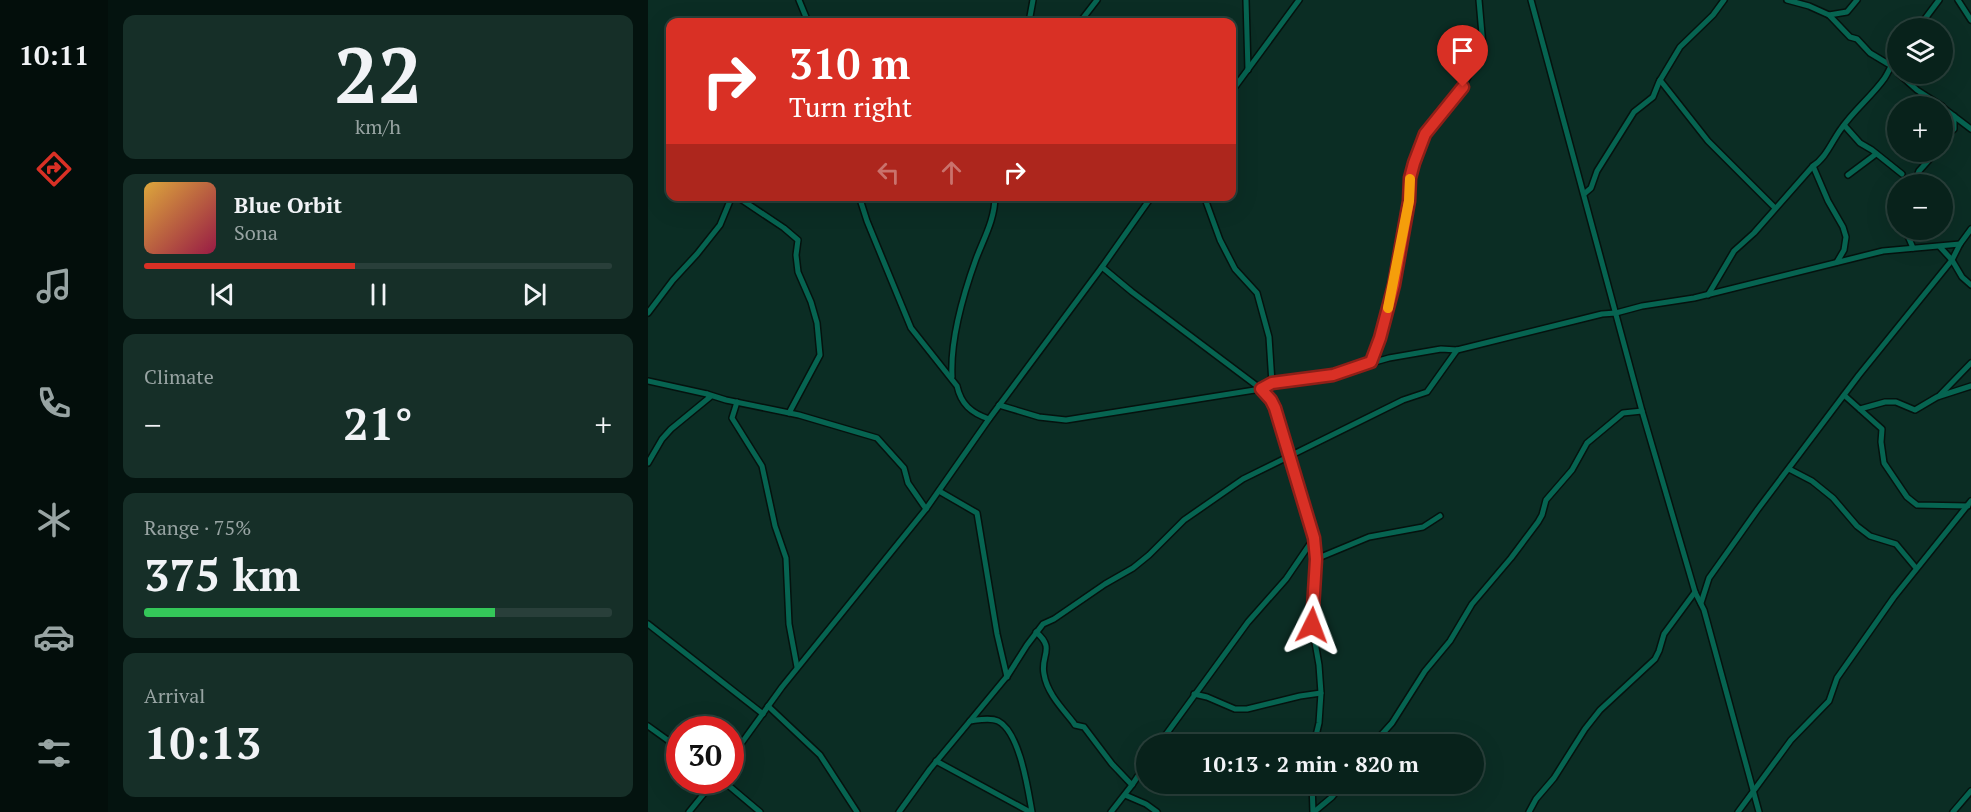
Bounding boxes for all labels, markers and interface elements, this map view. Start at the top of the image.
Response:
map controls [1887,18,1953,240]
button: layers [1887,18,1953,84]
text: 22 [334,22,422,125]
pin [1437,25,1488,87]
icon: arrive [1446,34,1479,67]
text: 310 m [789,35,910,91]
text: 10:11 [19,37,89,73]
icon: right [690,42,768,120]
text: Turn right [789,89,912,125]
button: + [1887,96,1953,162]
text: km/h [355,113,401,140]
icon: directions [33,148,75,190]
icon: left [872,156,905,189]
icon: ahead [935,156,968,189]
icon: right [998,156,1031,189]
button: − [1887,174,1953,240]
text: Blue Orbit [234,190,342,219]
text: Sona [234,219,278,246]
icon: music [33,265,75,307]
icon: previous [206,278,239,311]
icon: pause [362,278,395,311]
icon: next [518,278,551,311]
text: Climate [144,363,214,390]
icon: phone [33,382,75,424]
text: 21° [343,393,413,453]
text: − [144,403,162,446]
text: + [594,403,612,446]
icon: climate [33,499,75,541]
text: Range · 75% [144,514,251,541]
text: 375 km [144,544,300,604]
position arrow [1280,593,1344,657]
icon: car [33,616,75,658]
text: Arrival [144,682,205,709]
text: 10:13 [144,712,261,772]
speed limit sign: 30 [666,716,744,794]
icon: filters [33,732,75,774]
text: 10:13 · 2 min · 820 m [1201,749,1419,778]

